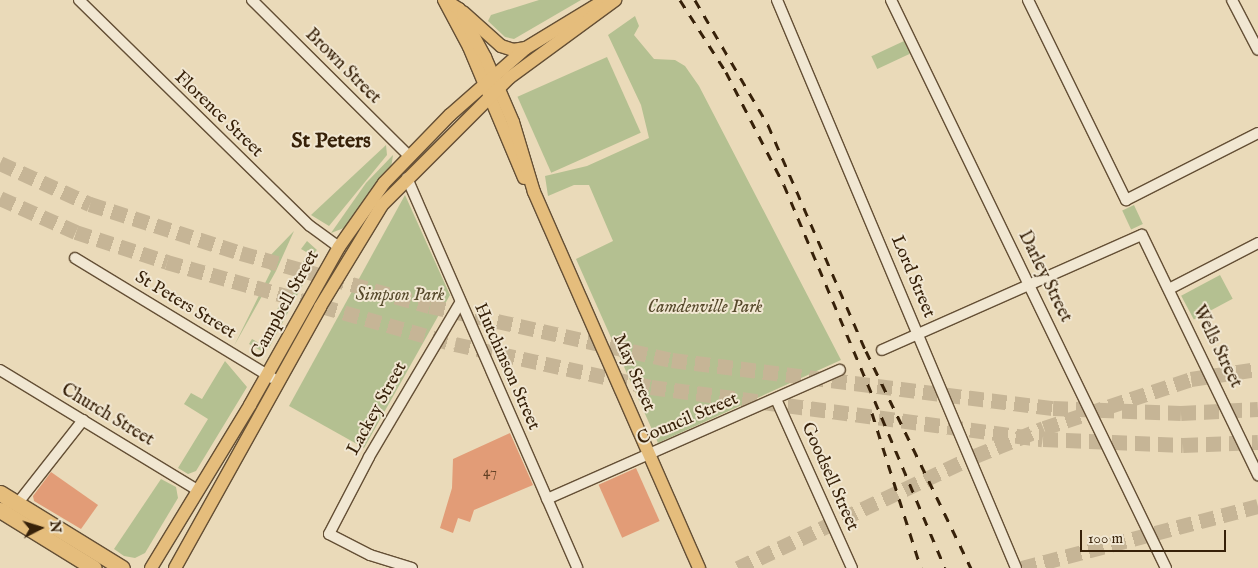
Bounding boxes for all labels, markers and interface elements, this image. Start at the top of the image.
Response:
street label: Brown Street [300,25,384,109]
street label: Florence Street [169,67,267,163]
district label: St Peters [291,129,371,155]
street label: Darley Street [1012,228,1076,326]
street label: Lord Street [885,233,939,321]
street label: Campbell Street [247,247,325,363]
street label: St Peters Street [131,267,239,345]
park label: Simpson Park [355,285,445,307]
park label: Camdenville Park [647,297,763,319]
street label: Hutchinson Street [468,300,544,434]
street label: Wells Street [1187,302,1245,392]
street label: May Street [607,331,659,415]
street label: Lackey Street [343,358,413,460]
street label: Church Street [57,380,157,452]
street label: Council Street [634,389,742,451]
street label: Goodsell Street [795,419,863,535]
house number: 47 [483,463,497,481]
north arrow [15,503,65,553]
text: N [45,520,64,534]
scale bar [1083,520,1229,552]
text: 100 m [1088,529,1123,548]

